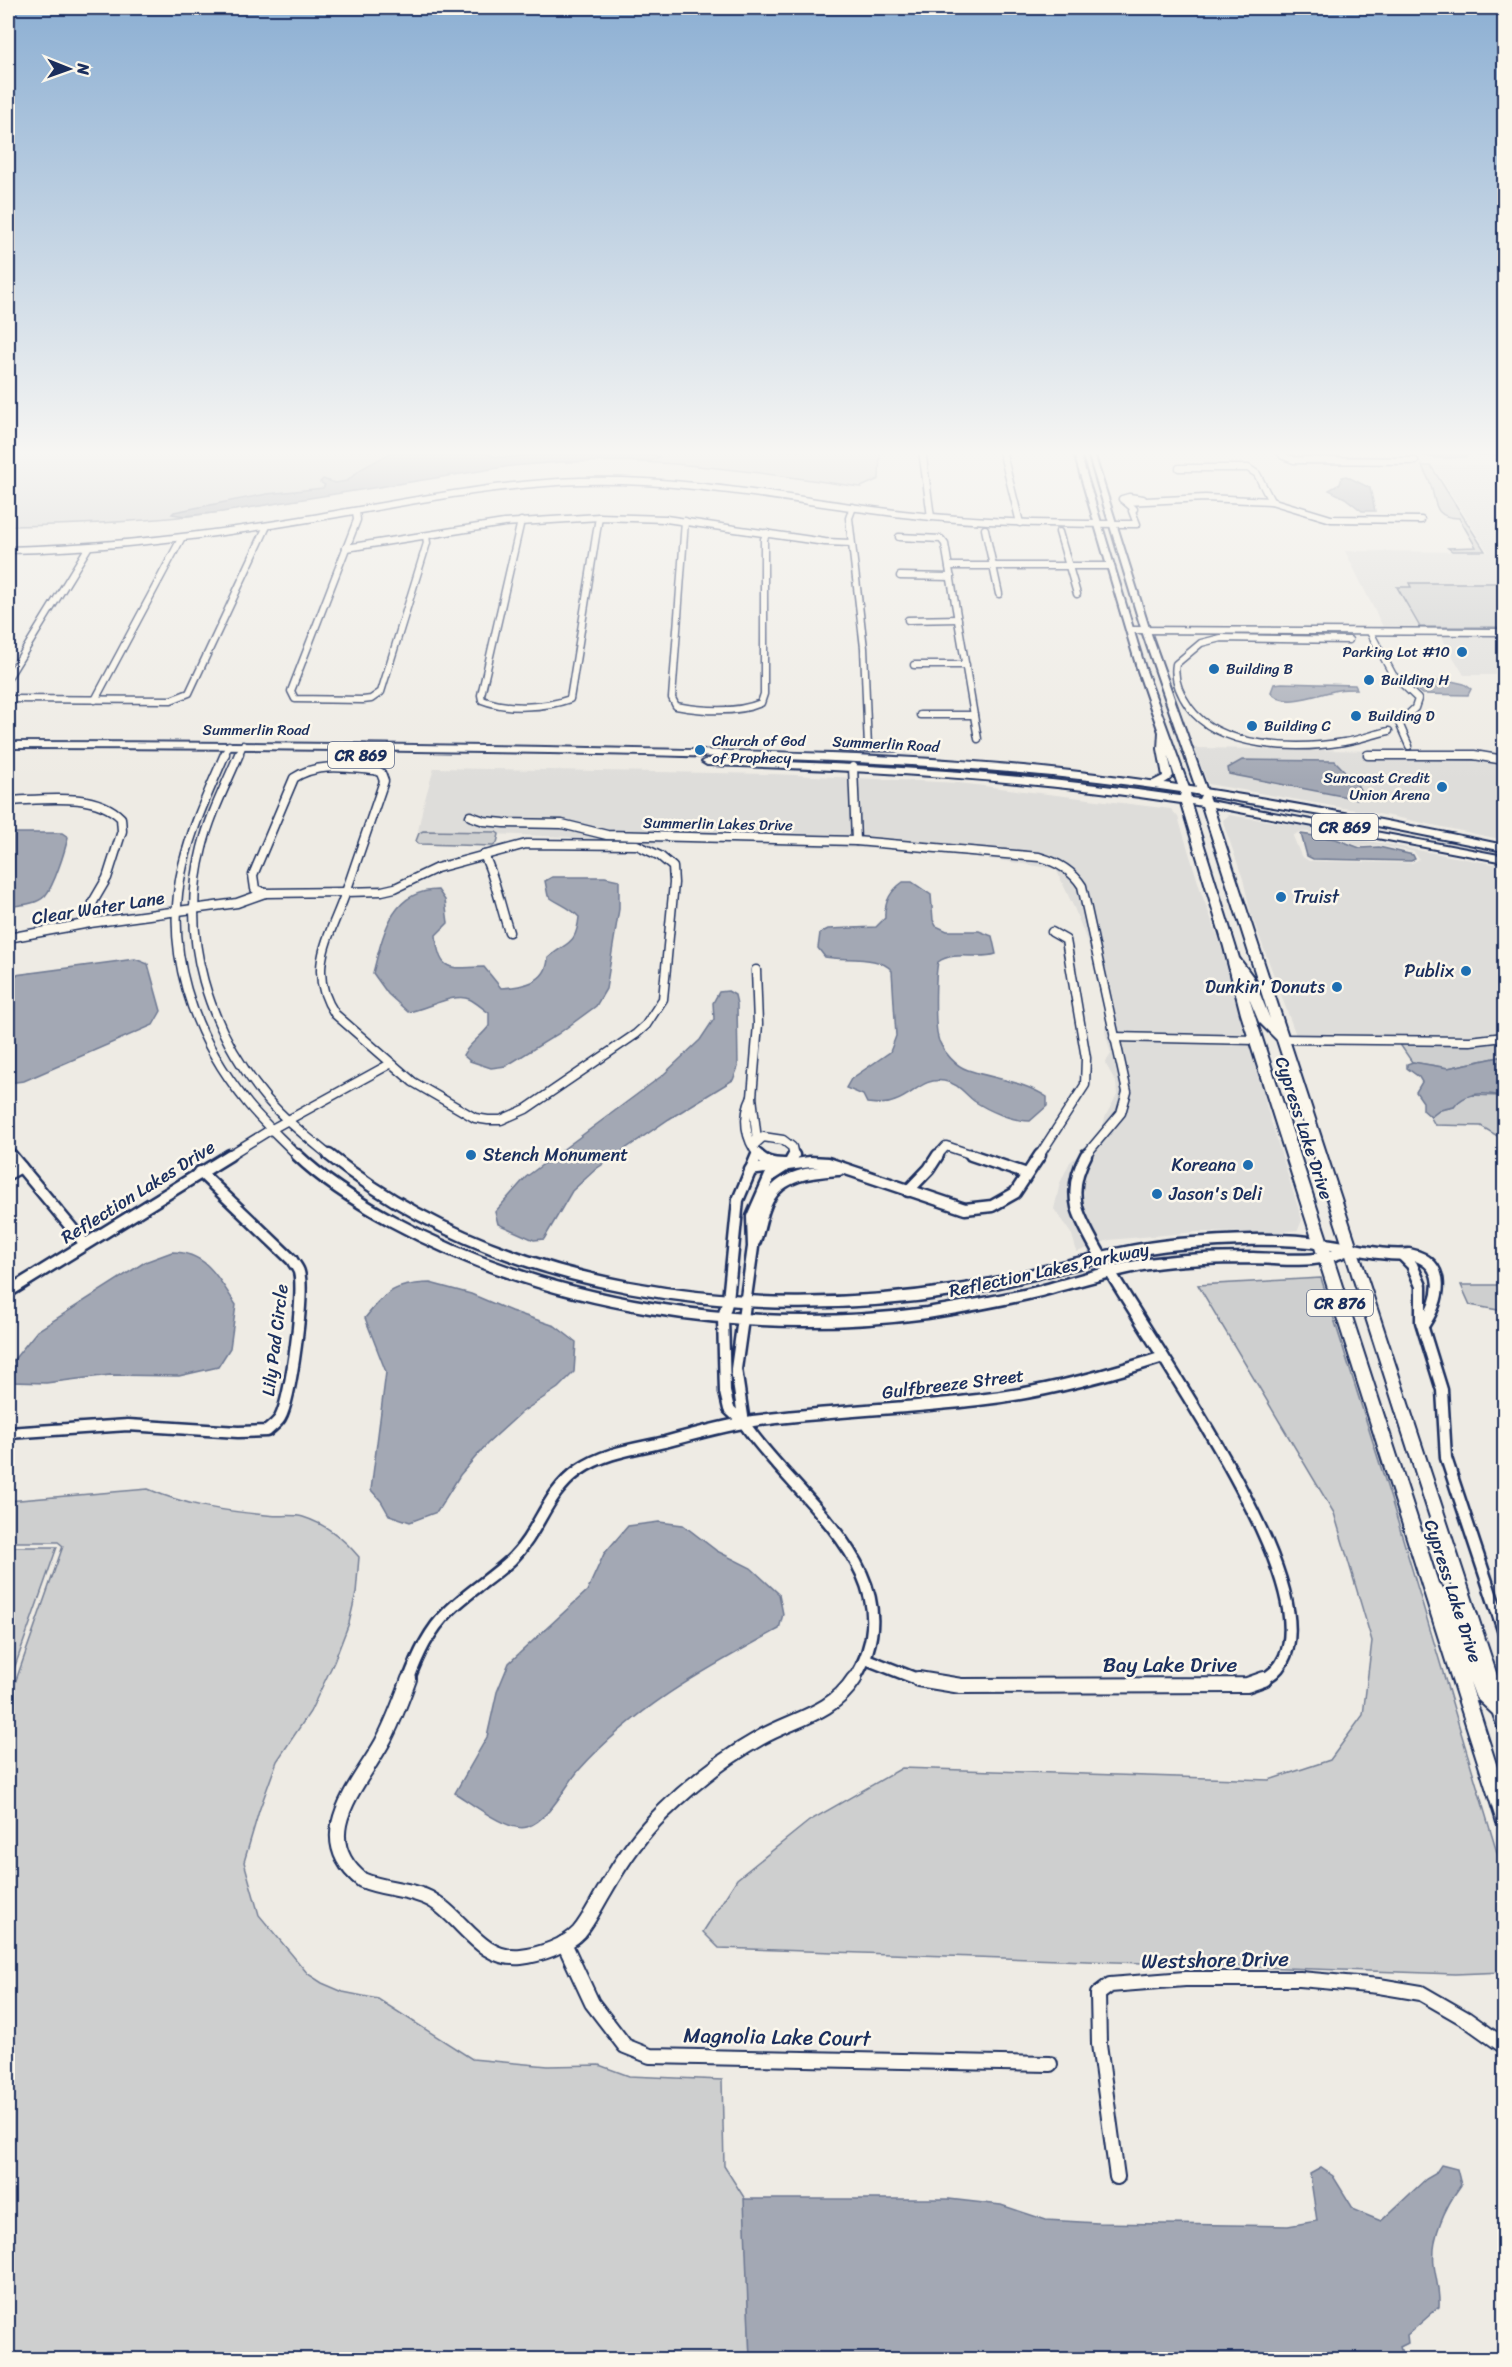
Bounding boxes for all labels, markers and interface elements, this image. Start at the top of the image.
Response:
north arrow [39,39,99,99]
text: N [69,62,98,76]
place label: Parking Lot #10 [1343,639,1450,665]
marker: Parking Lot #10 [1455,645,1469,659]
place label: Building B [1226,656,1294,682]
marker: Building B [1207,662,1221,676]
place label: Building H [1381,667,1450,693]
marker: Building H [1362,673,1376,687]
place label: Building D [1368,703,1435,729]
marker: Building D [1349,709,1363,723]
place label: Building C [1264,713,1332,739]
street label: Summerlin Road [203,717,311,743]
marker: Building C [1245,719,1259,733]
place label: Church of God of Prophecy [712,728,806,771]
street label: Summerlin Road [832,728,941,760]
road number: CR 869 [328,742,394,768]
marker: Church of God of Prophecy [693,743,707,757]
place label: Suncoast Credit Union Arena [1323,765,1430,808]
marker: Suncoast Credit Union Arena [1435,780,1449,794]
street label: Summerlin Lakes Drive [643,810,793,838]
road number: CR 869 [1312,814,1378,840]
place label: Truist [1293,881,1340,913]
street label: Clear Water Lane [29,882,167,934]
marker: Truist [1274,890,1288,904]
place label: Publix [1404,955,1455,987]
marker: Publix [1459,964,1473,978]
place label: Dunkin' Donuts [1205,971,1326,1003]
marker: Dunkin' Donuts [1330,980,1344,994]
street label: Cypress Lake Drive [1266,1052,1342,1204]
street label: Reflection Lakes Drive [54,1131,222,1253]
place label: Stench Monument [483,1139,628,1171]
marker: Stench Monument [464,1148,478,1162]
place label: Koreana [1172,1149,1236,1181]
marker: Koreana [1241,1158,1255,1172]
place label: Jason's Deli [1168,1178,1263,1210]
marker: Jason's Deli [1150,1187,1164,1201]
street label: Reflection Lakes Parkway [946,1233,1153,1307]
street label: Lily Pad Circle [252,1282,298,1398]
road number: CR 876 [1307,1290,1373,1316]
street label: Gulfbreeze Street [880,1359,1026,1409]
street label: Cypress Lake Drive [1415,1515,1491,1667]
street label: Bay Lake Drive [1103,1646,1238,1684]
street label: Westshore Drive [1141,1940,1289,1980]
street label: Magnolia Lake Court [683,2016,872,2058]

